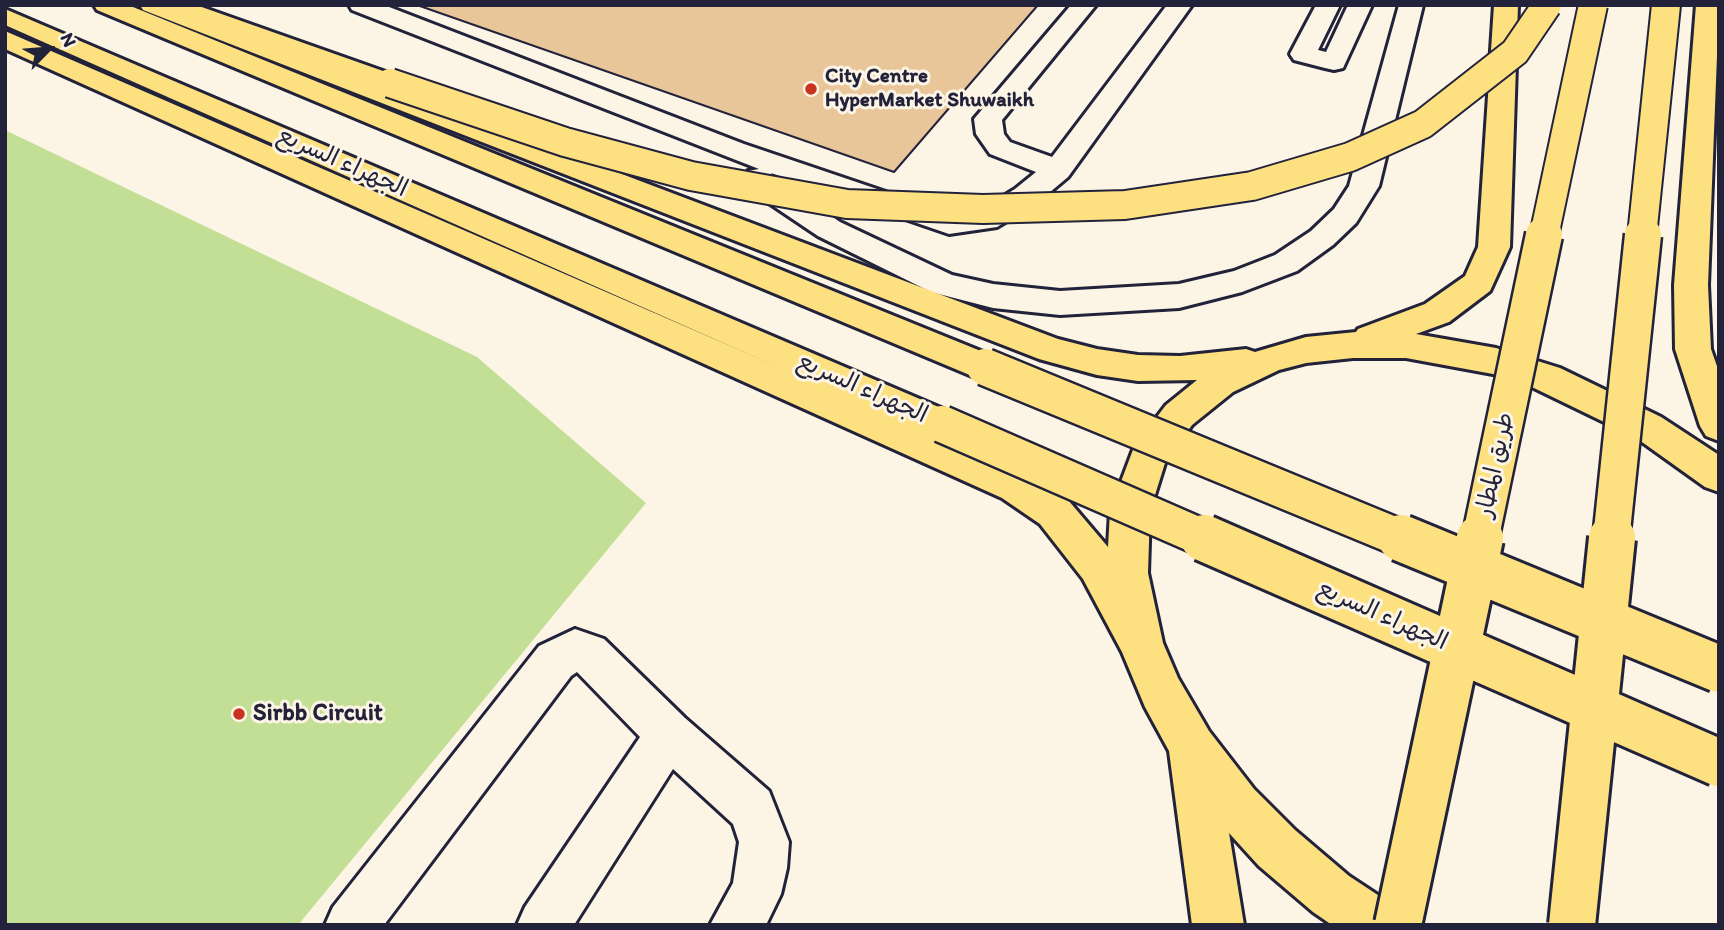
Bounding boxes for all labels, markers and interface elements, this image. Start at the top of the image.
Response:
north arrow [14,14,84,84]
text: N [55,29,82,51]
place label: City Centre HyperMarket Shuwaikh [825,64,1034,114]
marker: City Centre HyperMarket Shuwaikh [803,81,819,97]
street label: الجهراء السريع [272,121,412,205]
street label: الجهراء السريع [792,347,932,431]
street label: طريق المطار [1471,410,1521,520]
street label: الجهراء السريع [1312,574,1452,658]
place label: Sirbb Circuit [253,700,383,728]
marker: Sirbb Circuit [231,706,247,722]

